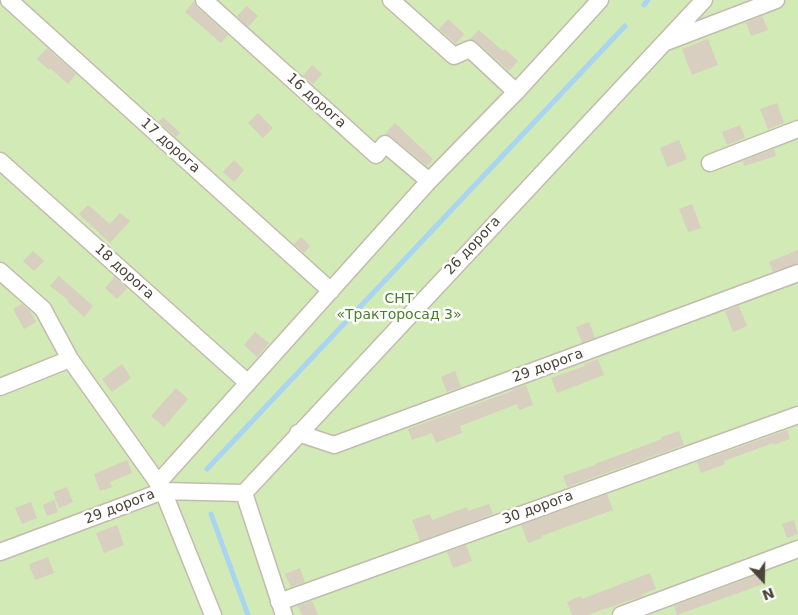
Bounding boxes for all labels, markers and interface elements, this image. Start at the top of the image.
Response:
street label: 16 дорога [283,70,349,132]
street label: 17 дорога [137,115,203,177]
street label: 26 дорога [442,213,504,279]
street label: 18 дорога [91,241,157,303]
park label: СНТ «Тракторосад 3» [336,291,462,324]
street label: 29 дорога [510,345,586,387]
street label: 29 дорога [82,486,158,528]
street label: 30 дорога [500,487,576,529]
north arrow [738,555,788,605]
text: N [760,584,777,604]

